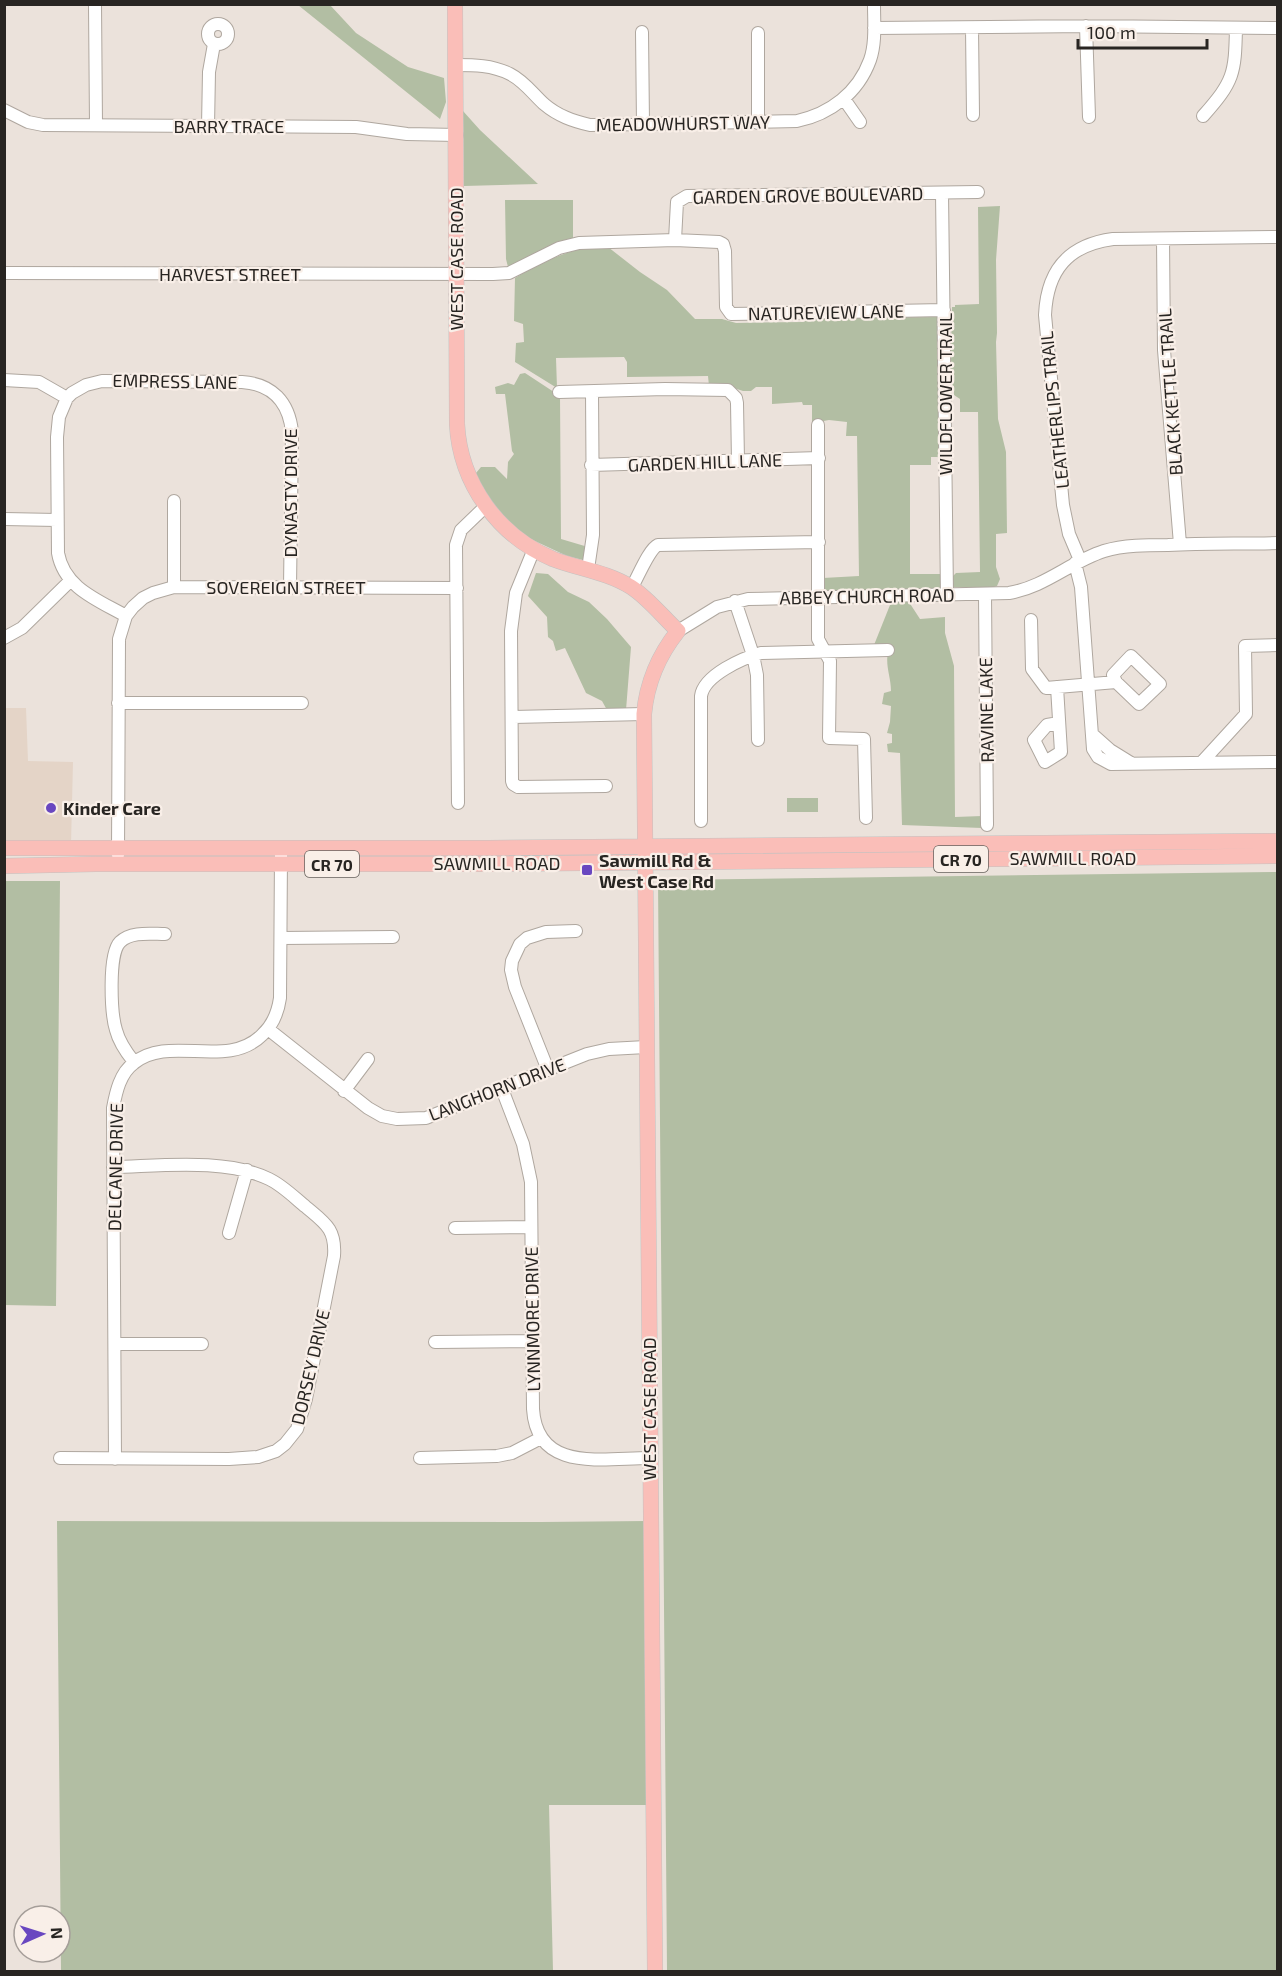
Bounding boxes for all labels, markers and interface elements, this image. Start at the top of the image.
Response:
scale bar [1078,12,1207,50]
text: 100 m [1087,21,1136,43]
street label: MEADOWHURST WAY [596,110,771,136]
street label: BARRY TRACE [174,115,284,137]
street label: GARDEN GROVE BOULEVARD [692,182,924,208]
street label: WEST CASE ROAD [445,187,467,331]
street label: HARVEST STREET [159,263,301,285]
street label: NATUREVIEW LANE [748,300,904,324]
street label: BLACK KETTLE TRAIL [1153,308,1187,476]
street label: WILDFLOWER TRAIL [934,313,956,475]
street label: LEATHERLIPS TRAIL [1035,330,1073,490]
street label: EMPRESS LANE [112,369,238,393]
street label: DYNASTY DRIVE [279,429,301,557]
street label: GARDEN HILL LANE [627,448,783,476]
street label: SOVEREIGN STREET [206,576,366,598]
street label: ABBEY CHURCH ROAD [779,583,955,609]
street label: RAVINE LAKE [974,657,998,763]
place label: Kinder Care [63,797,161,819]
marker: Kinder Care [44,801,58,815]
road number: CR 70 [934,846,988,872]
street label: SAWMILL ROAD [1010,847,1136,869]
place label: Sawmill Rd & West Case Rd [599,849,714,892]
road number: CR 70 [305,851,359,877]
street label: SAWMILL ROAD [434,852,560,874]
marker: Sawmill Rd & West Case Rd [580,863,594,877]
street label: LANGHORN DRIVE [425,1053,569,1125]
street label: DELCANE DRIVE [103,1103,127,1231]
street label: LYNNMORE DRIVE [520,1246,544,1392]
street label: DORSEY DRIVE [286,1307,334,1427]
street label: WEST CASE ROAD [638,1337,660,1481]
north arrow [12,1904,72,1964]
text: N [48,1927,67,1939]

